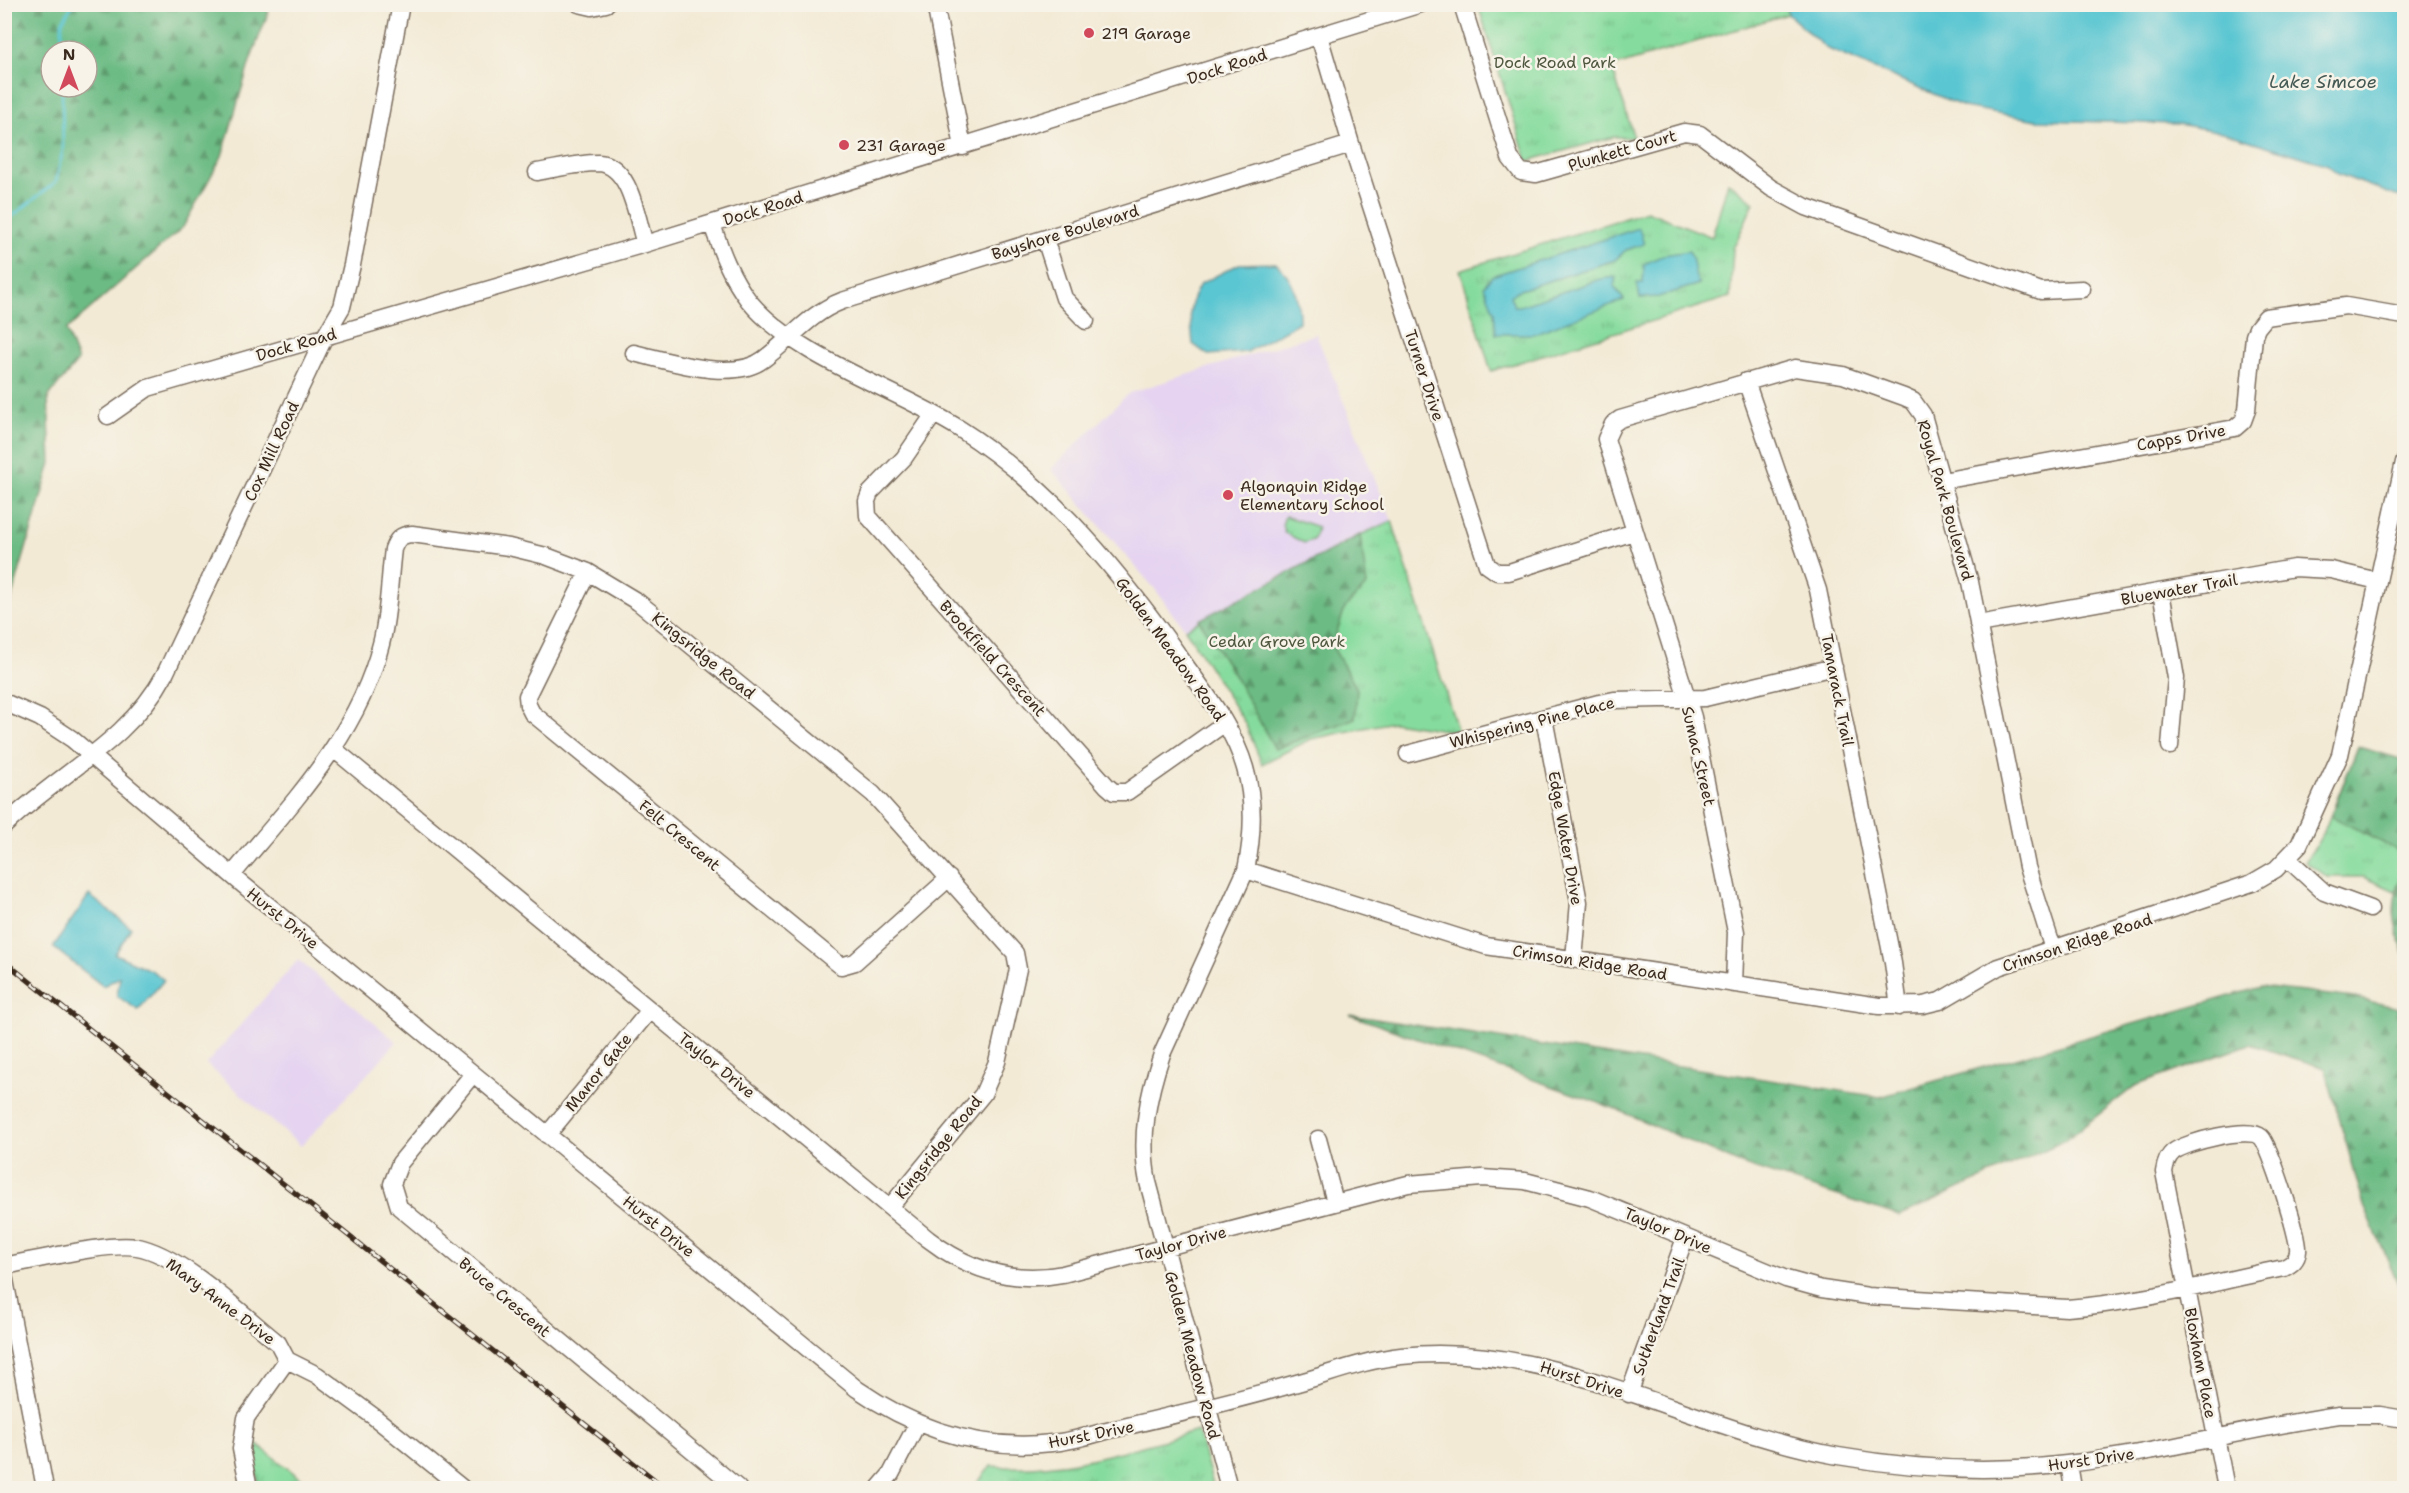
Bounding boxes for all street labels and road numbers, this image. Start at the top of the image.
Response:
street label: Dock Road [1185,44,1270,89]
street label: Plunkett Court [1566,125,1679,176]
street label: Dock Road [721,186,806,231]
street label: Bayshore Boulevard [989,200,1141,265]
street label: Dock Road [254,323,339,366]
street label: Turner Drive [1400,327,1449,424]
street label: Cox Mill Road [239,398,304,505]
street label: Royal Park Boulevard [1913,417,1979,583]
street label: Capps Drive [2135,419,2227,456]
street label: Bluewater Trail [2119,569,2239,610]
street label: Golden Meadow Road [1111,573,1230,726]
street label: Brookfield Crescent [935,596,1050,721]
street label: Kingsridge Road [648,607,760,704]
street label: Tamarack Trail [1816,632,1859,748]
street label: Whispering Pine Place [1447,692,1617,753]
street label: Sumac Street [1677,704,1720,808]
street label: Edge Water Drive [1543,769,1588,907]
street label: Felt Crescent [635,795,725,876]
street label: Hurst Drive [242,883,323,954]
street label: Crimson Ridge Road [1999,908,2155,977]
street label: Crimson Ridge Road [1511,940,1669,985]
street label: Taylor Drive [674,1028,759,1103]
street label: Manor Gate [560,1029,636,1116]
street label: Kingsridge Road [890,1091,987,1203]
street label: Hurst Drive [618,1191,699,1262]
street label: Taylor Drive [1621,1203,1715,1258]
street label: Taylor Drive [1133,1221,1229,1266]
street label: Mary Anne Drive [162,1253,280,1349]
street label: Bruce Crescent [454,1253,555,1342]
street label: Sutherland Trail [1627,1254,1690,1378]
street label: Golden Meadow Road [1160,1269,1225,1442]
street label: Bloxham Place [2180,1306,2222,1420]
street label: Hurst Drive [1537,1356,1626,1403]
street label: Hurst Drive [1046,1416,1136,1453]
street label: Hurst Drive [2047,1443,2136,1476]

